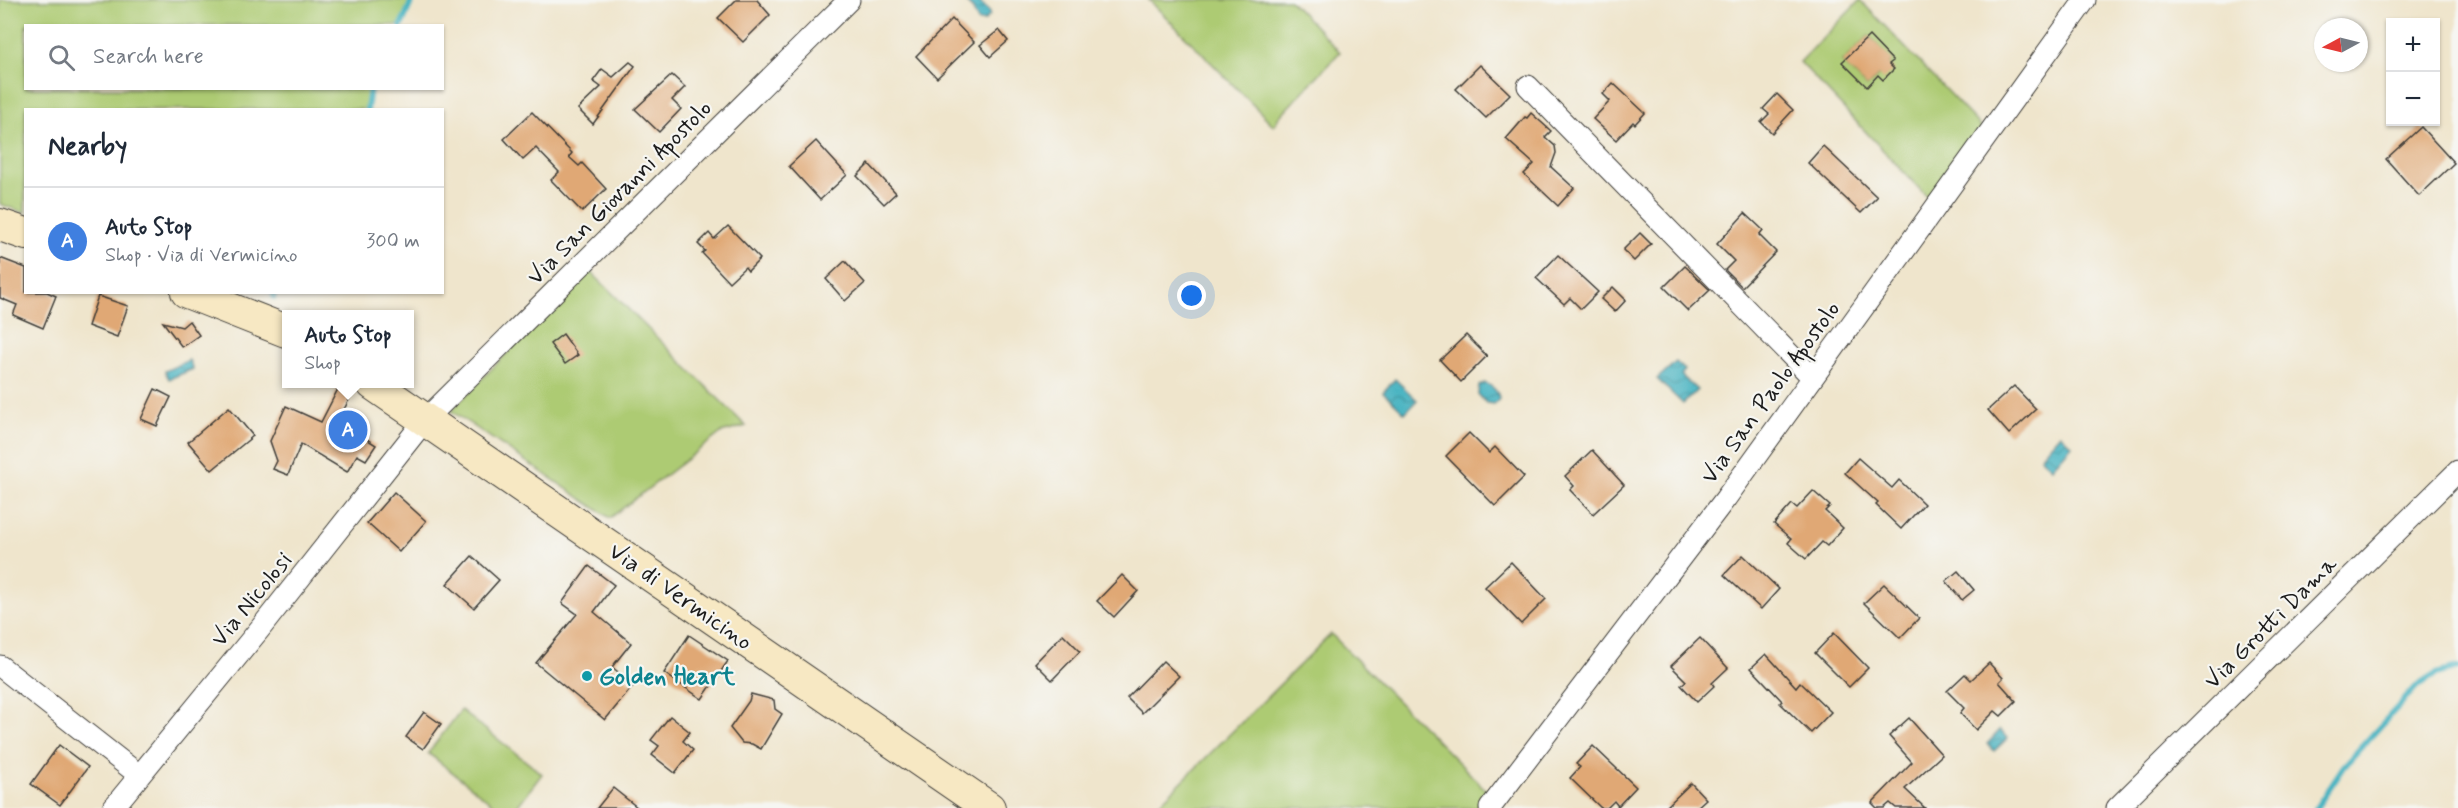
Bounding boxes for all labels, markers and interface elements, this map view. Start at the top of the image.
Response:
north arrow [2314,18,2368,72]
map controls [2386,18,2440,126]
button: + [2386,18,2440,72]
search box [24,24,444,90]
icon: search [45,41,78,74]
text: Search here [93,43,204,71]
button: − [2386,72,2440,126]
street label: Via San Giovanni Apostolo [521,94,721,294]
text: Nearby [48,130,127,164]
text: Auto Stop [105,214,192,242]
text: A [61,228,74,255]
text: 300 m [366,228,420,255]
text: Shop · Via di Vermicino [105,242,298,269]
your location [1177,281,1206,310]
street label: Via San Paolo Apostolo [1694,295,1850,492]
popup [282,310,414,388]
text: Auto Stop [304,322,392,350]
text: Shop [304,350,341,377]
pin: A [328,408,368,452]
street label: Via di Vermicino [602,536,758,658]
street label: Via Nicolosi [204,546,300,654]
street label: Via Grotti Dama [2198,549,2345,696]
place label: Golden Heart [599,662,736,693]
marker: Golden Heart [580,669,594,683]

